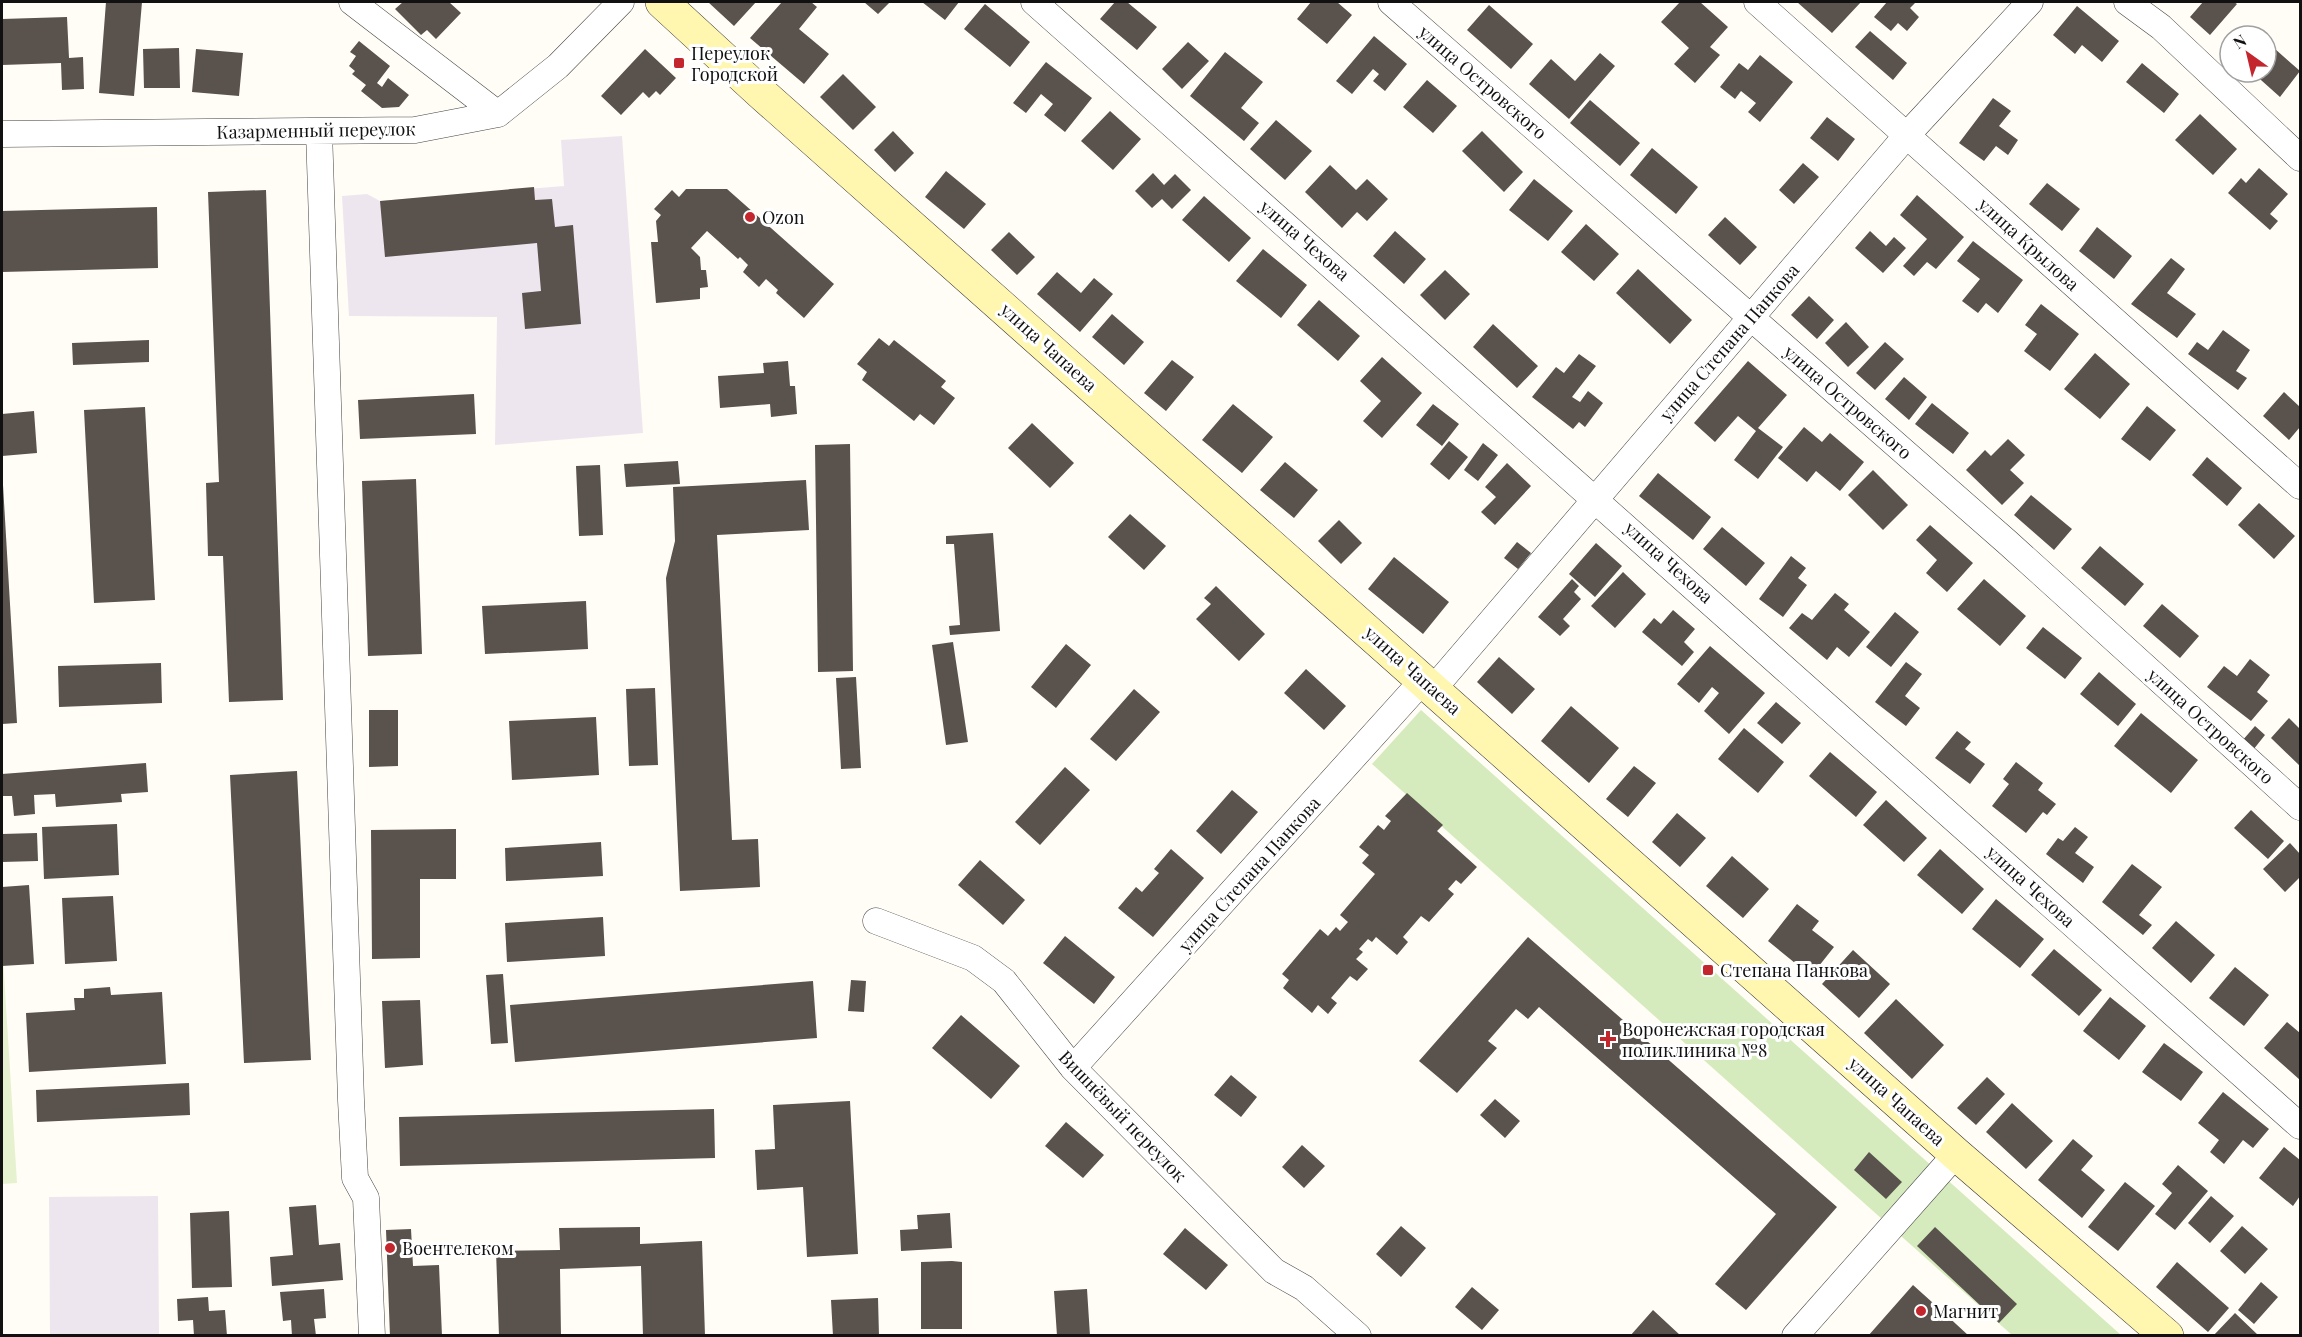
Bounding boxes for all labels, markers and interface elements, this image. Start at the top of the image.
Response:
street label: улица Островского [1413,19,1552,144]
north arrow [2218,24,2278,84]
text: N [2229,29,2250,53]
place label: Переулок Городской [691,41,778,86]
marker: Переулок Городской [672,56,686,70]
street label: Казарменный переулок [216,116,416,144]
street label: улица Крылова [1973,192,2085,296]
street label: улица Чехова [1254,194,1355,286]
place label: Ozon [762,205,805,229]
marker: Ozon [743,210,757,224]
street label: улица Степана Панкова [1653,258,1804,427]
street label: улица Чапаева [995,297,1102,397]
street label: улица Островского [1778,339,1917,464]
street label: улица Чехова [1619,515,1718,608]
street label: улица Чапаева [1359,620,1466,720]
street label: улица Островского [2142,662,2279,789]
street label: улица Степана Панкова [1172,791,1325,958]
street label: улица Чехова [1981,839,2080,932]
place label: Степана Панкова [1720,958,1868,982]
marker: Степана Панкова [1701,963,1715,977]
place label: Воронежская городская поликлиника №8 [1622,1017,1825,1062]
marker: Воронежская городская поликлиника №8 [1599,1030,1617,1048]
street label: Вишнёвый переулок [1054,1045,1192,1187]
street label: улица Чапаева [1843,1051,1950,1151]
place label: Воентелеком [402,1236,514,1260]
marker: Воентелеком [383,1241,397,1255]
place label: Магнит [1933,1299,1998,1323]
marker: Магнит [1914,1304,1928,1318]

